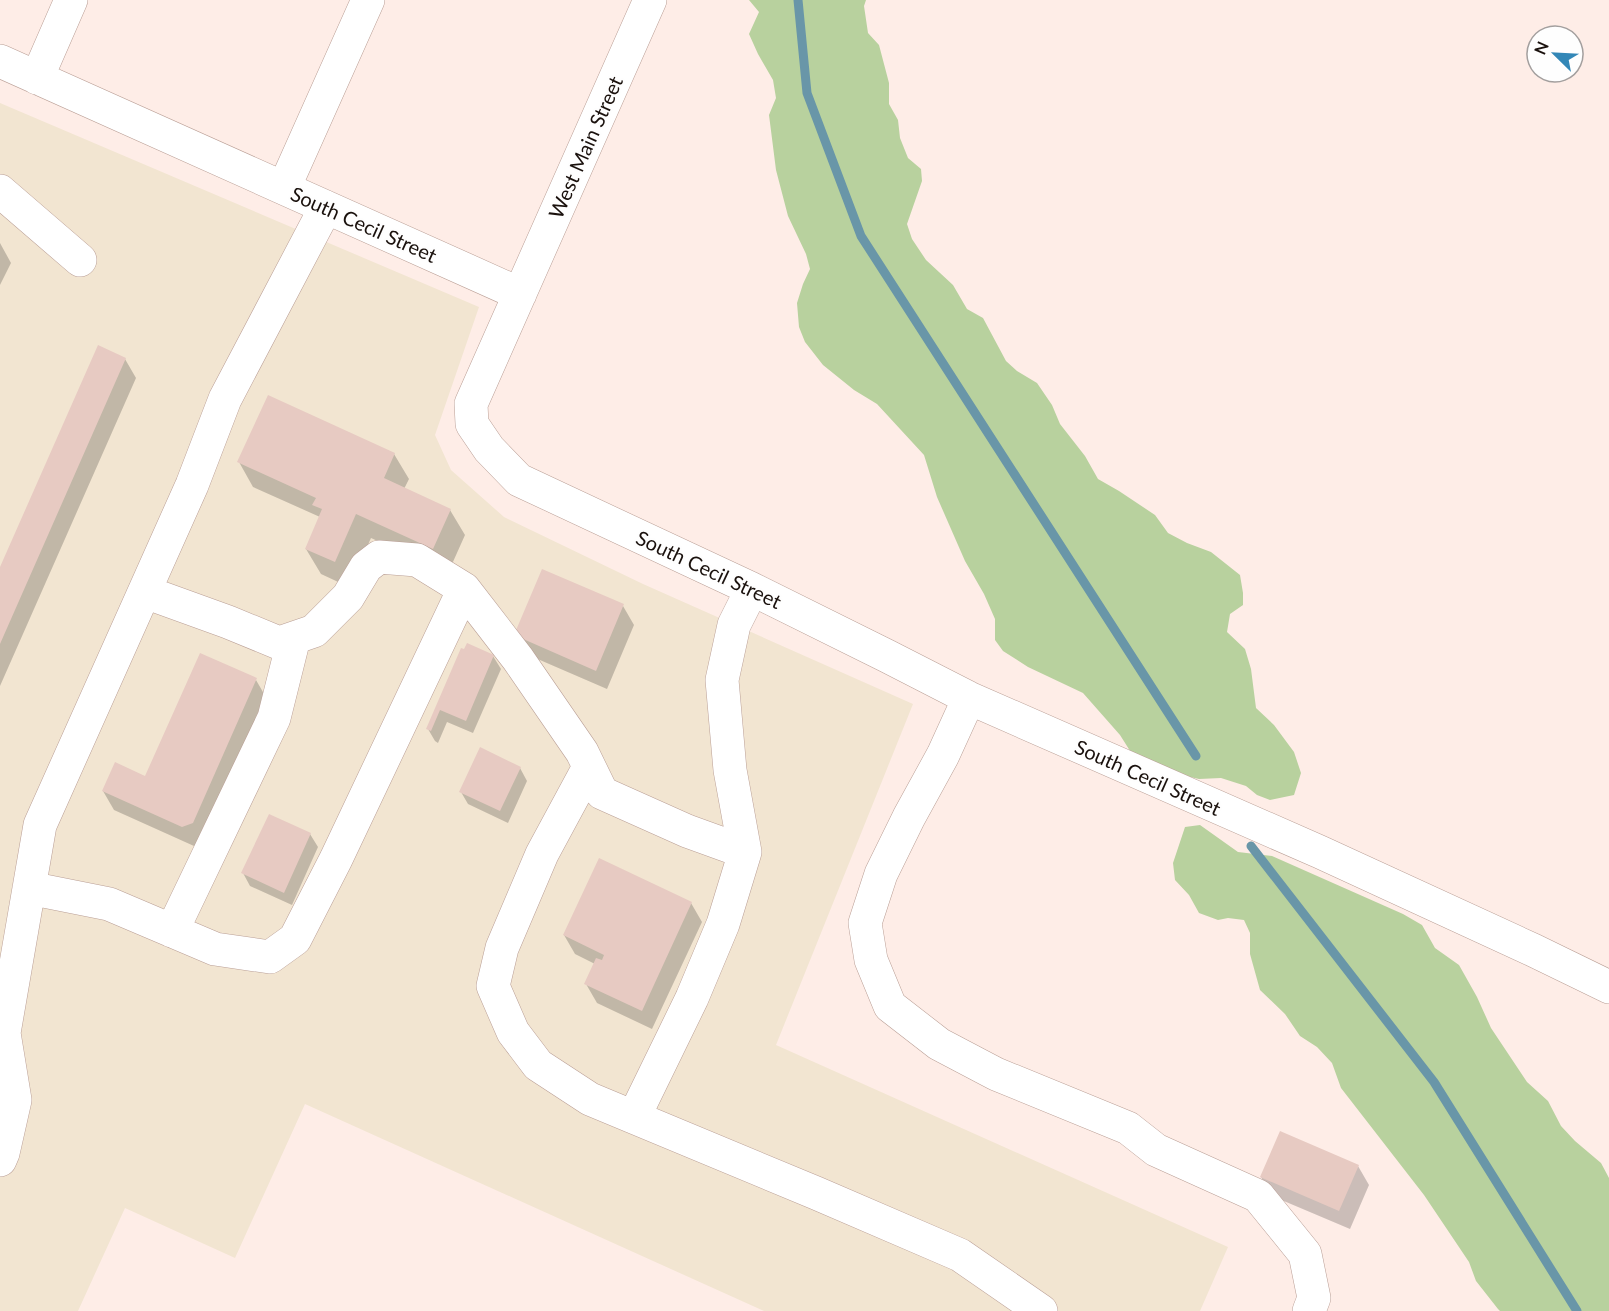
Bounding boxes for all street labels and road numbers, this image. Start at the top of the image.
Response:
street label: West Main Street [543,72,627,222]
street label: South Cecil Street [287,181,441,267]
street label: South Cecil Street [633,525,785,613]
street label: South Cecil Street [1071,734,1225,820]

